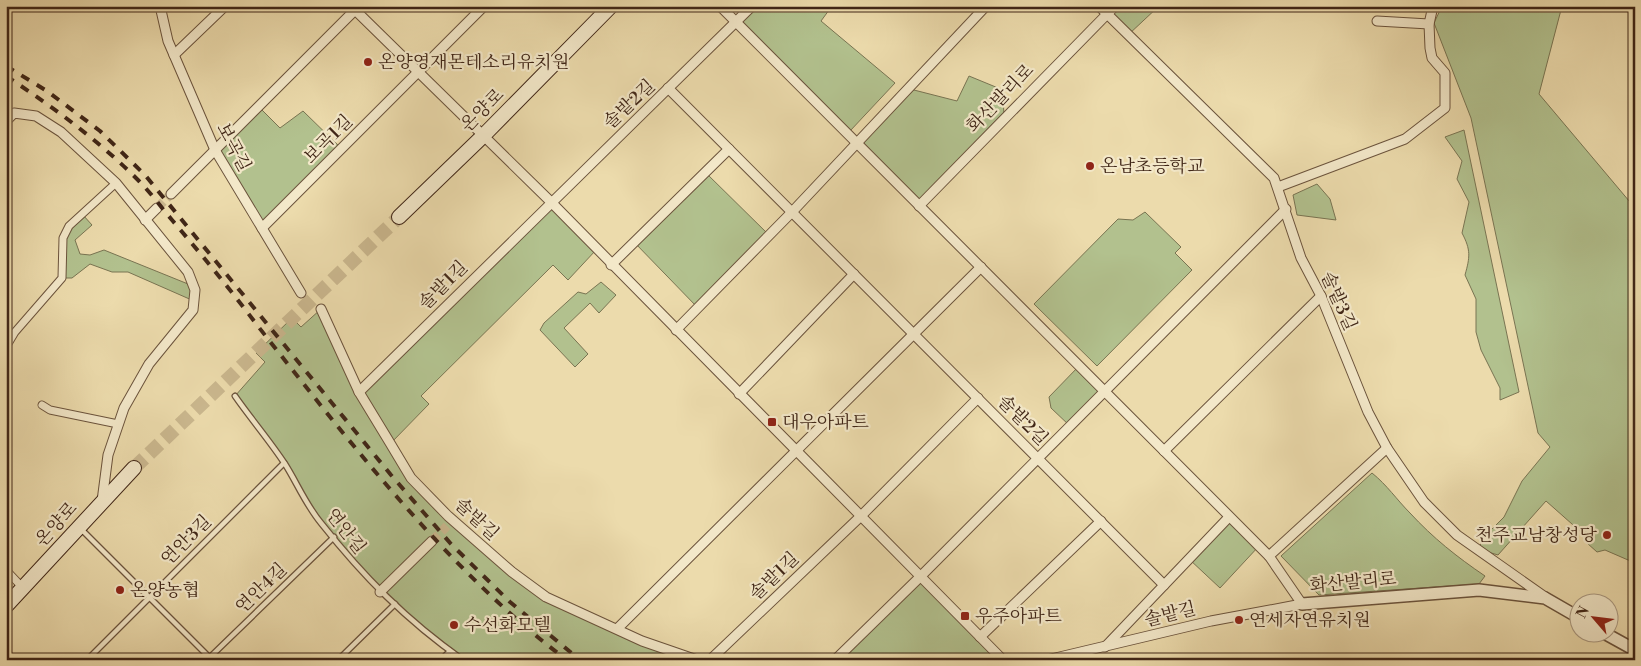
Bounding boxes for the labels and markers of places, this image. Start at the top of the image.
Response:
place label: 온양영재몬테소리유치원 [378,51,569,74]
marker: 온양영재몬테소리유치원 [362,56,374,68]
place label: 온남초등학교 [1100,155,1205,178]
marker: 온남초등학교 [1084,160,1096,172]
place label: 대우아파트 [782,411,870,434]
marker: 대우아파트 [766,416,778,428]
place label: 천주교남창성당 [1475,524,1598,547]
marker: 천주교남창성당 [1601,529,1613,541]
place label: 온양농협 [130,579,200,602]
marker: 온양농협 [114,584,126,596]
place label: 우주아파트 [975,605,1063,628]
place label: 연세자연유치원 [1249,609,1371,632]
marker: 우주아파트 [959,610,971,622]
place label: 수선화모텔 [464,614,551,637]
marker: 연세자연유치원 [1233,614,1245,626]
marker: 수선화모텔 [448,619,460,631]

